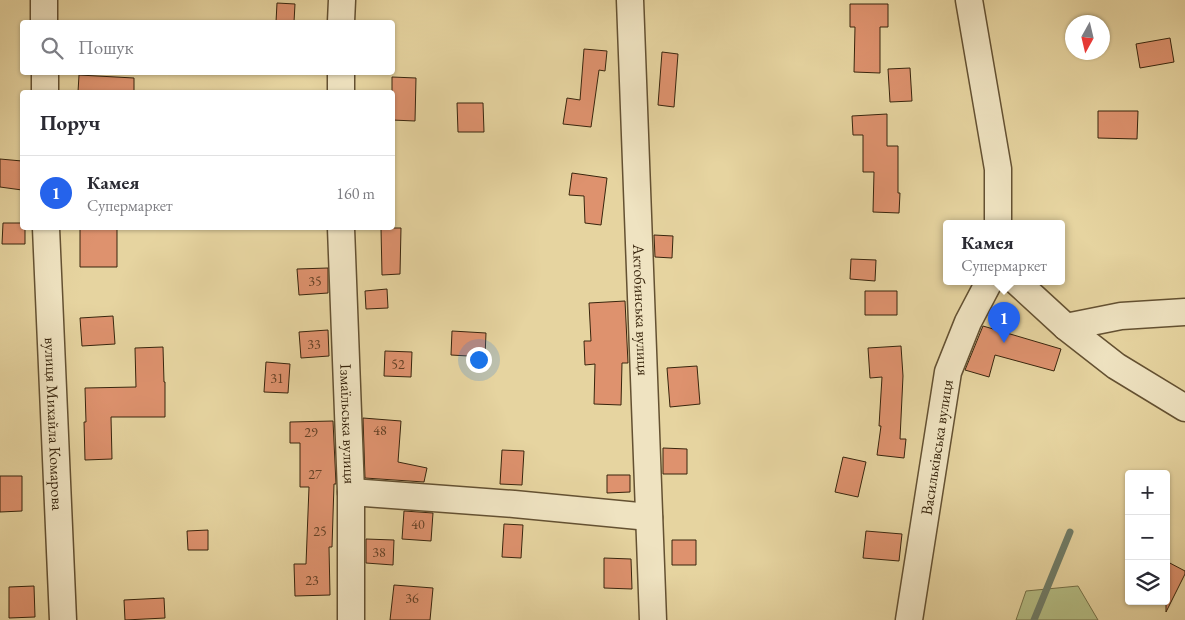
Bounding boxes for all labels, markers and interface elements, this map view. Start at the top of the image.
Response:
north arrow [1065,15,1110,60]
search box [20,20,395,75]
icon: search [38,34,66,62]
text: Пошук [78,35,134,60]
text: Поруч [40,109,100,136]
text: Камея [87,170,139,195]
text: 1 [52,183,60,204]
text: 160 m [336,183,375,204]
text: Супермаркет [87,195,173,216]
popup [943,220,1065,285]
text: Камея [961,230,1014,255]
street label: Актобинська вулиця [628,243,654,376]
text: Супермаркет [961,255,1047,276]
house number: 35 [308,272,322,290]
pin: 1 [988,302,1020,343]
house number: 33 [307,335,321,353]
street label: вулиця Михайла Комарова [40,337,68,512]
your location [466,347,492,373]
house number: 52 [391,355,405,373]
street label: Ізмаїльська вулиця [335,363,361,484]
house number: 31 [270,369,284,387]
street label: Васильківська вулиця [916,378,958,517]
house number: 48 [373,421,387,439]
house number: 29 [304,423,318,441]
house number: 27 [308,465,322,483]
map controls [1125,470,1170,605]
button: + [1125,470,1170,515]
house number: 40 [411,515,425,533]
button: − [1125,515,1170,560]
house number: 25 [313,522,327,540]
house number: 38 [372,543,386,561]
button: layers [1125,560,1170,605]
house number: 23 [305,571,319,589]
house number: 36 [405,589,419,607]

